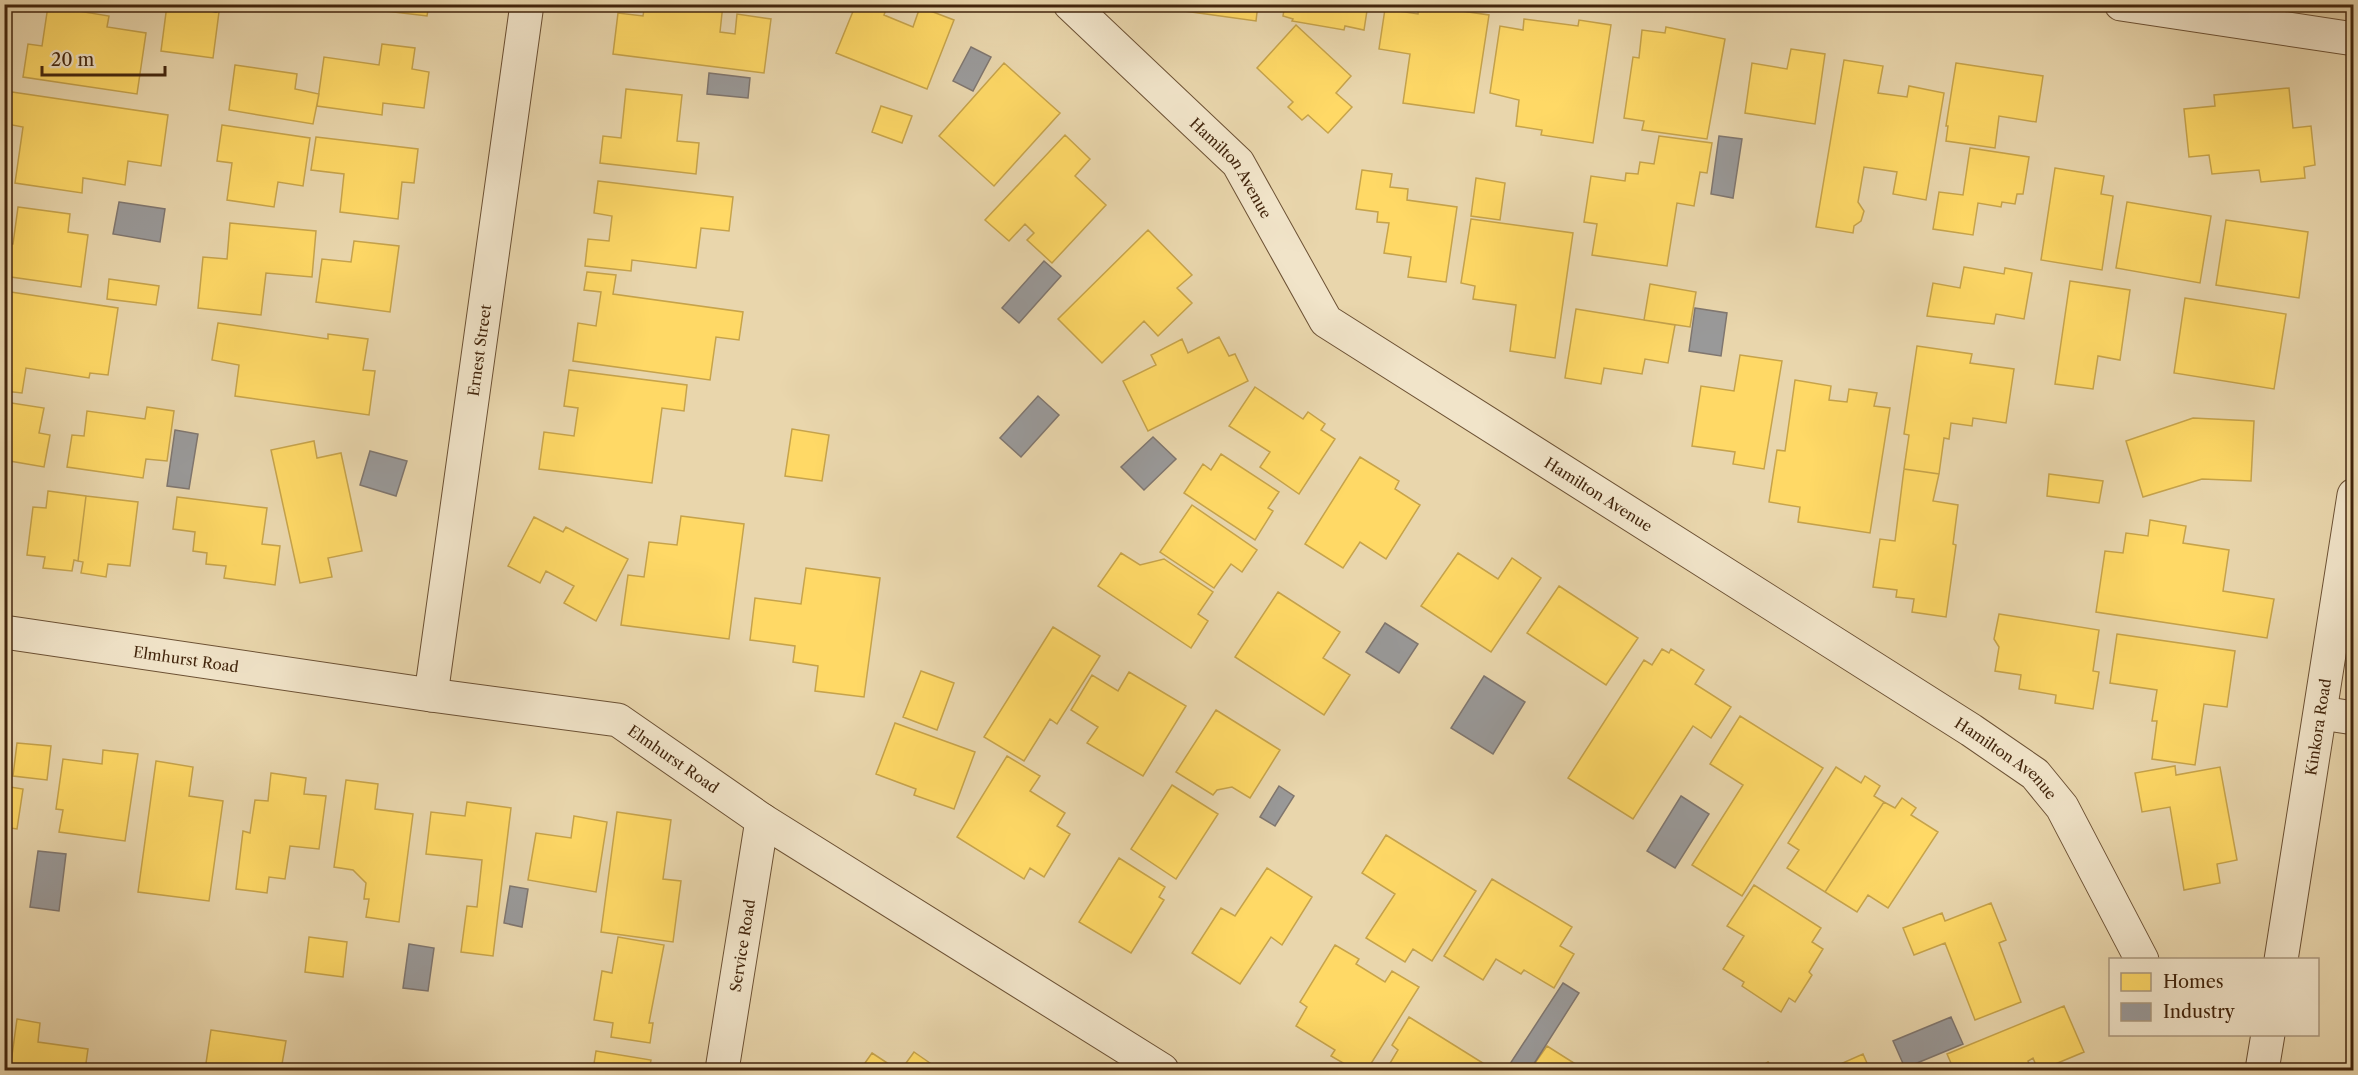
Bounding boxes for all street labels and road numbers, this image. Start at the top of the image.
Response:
street label: Hamilton Avenue [1186,113,1276,222]
street label: Ernest Street [463,302,495,398]
street label: Hamilton Avenue [1541,453,1656,535]
street label: Elmhurst Road [132,642,240,676]
street label: Kinkora Road [2301,677,2335,777]
street label: Hamilton Avenue [1951,713,2061,803]
street label: Elmhurst Road [624,720,723,797]
street label: Service Road [725,898,759,993]

